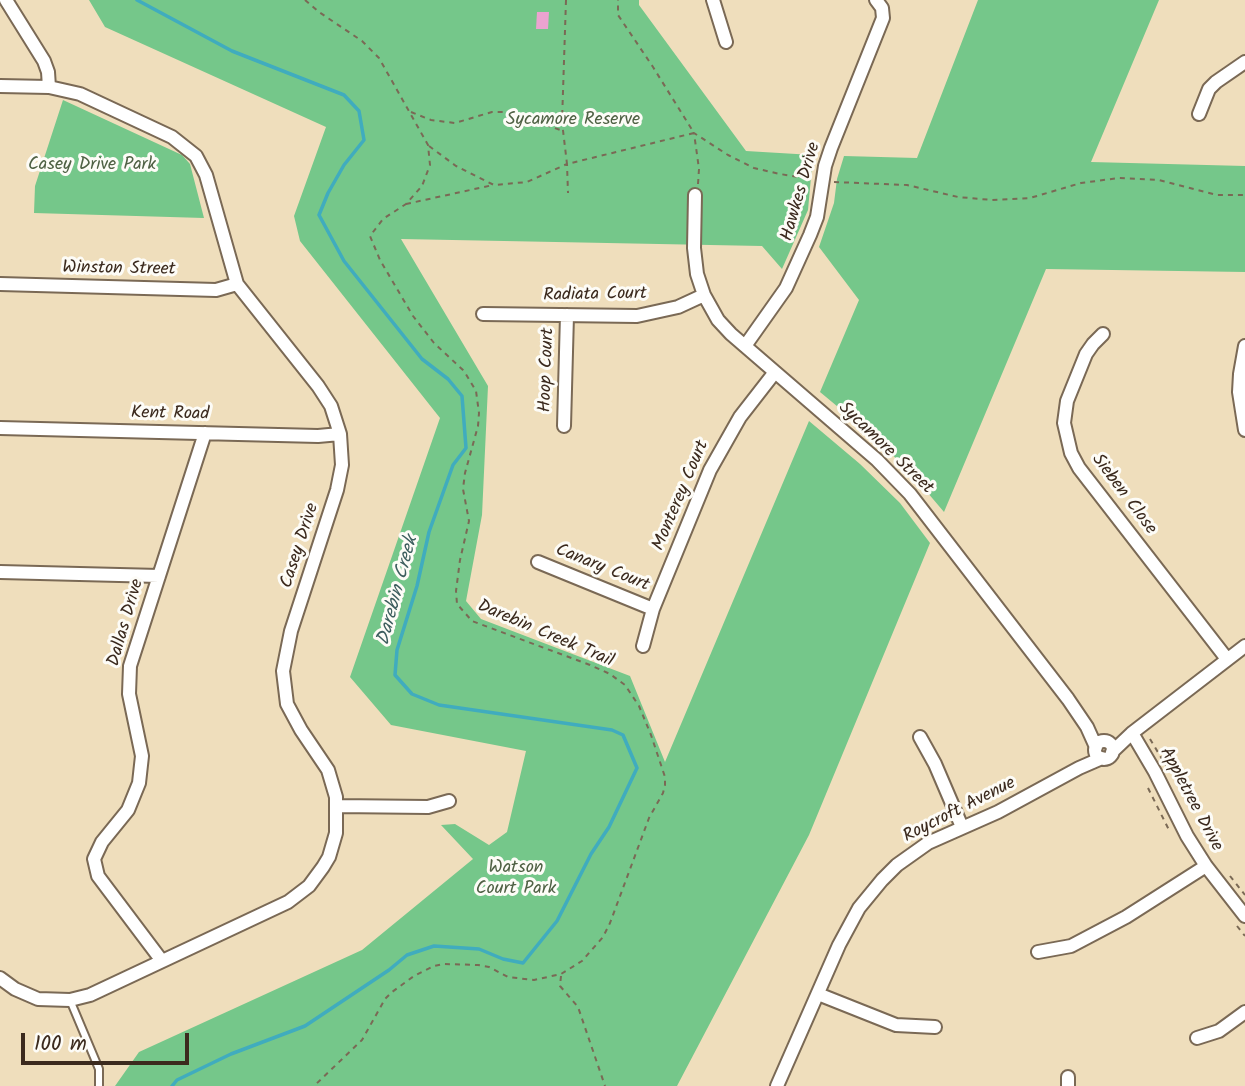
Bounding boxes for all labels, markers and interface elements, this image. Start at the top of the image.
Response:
park label: Sycamore Reserve [506,110,640,132]
street label: Hawkes Drive [778,140,826,244]
park label: Casey Drive Park [28,155,156,177]
street label: Winston Street [62,258,176,282]
street label: Radiata Court [543,284,647,308]
street label: Hoop Court [536,327,560,413]
street label: Sycamore Street [833,398,937,500]
street label: Kent Road [131,404,209,426]
street label: Monterey Court [649,438,715,554]
street label: Sieben Close [1086,450,1160,540]
street label: Casey Drive [277,501,325,591]
water label: Darebin Creek [374,534,424,648]
street label: Canary Court [552,540,652,598]
street label: Dallas Drive [104,577,150,669]
street label: Darebin Creek Trail [474,597,616,673]
street label: Appletree Drive [1154,744,1226,856]
street label: Roycroft Avenue [900,773,1020,849]
park label: Watson Court Park [476,858,556,900]
scale bar [24,1020,192,1064]
text: 100 m [34,1028,87,1061]

